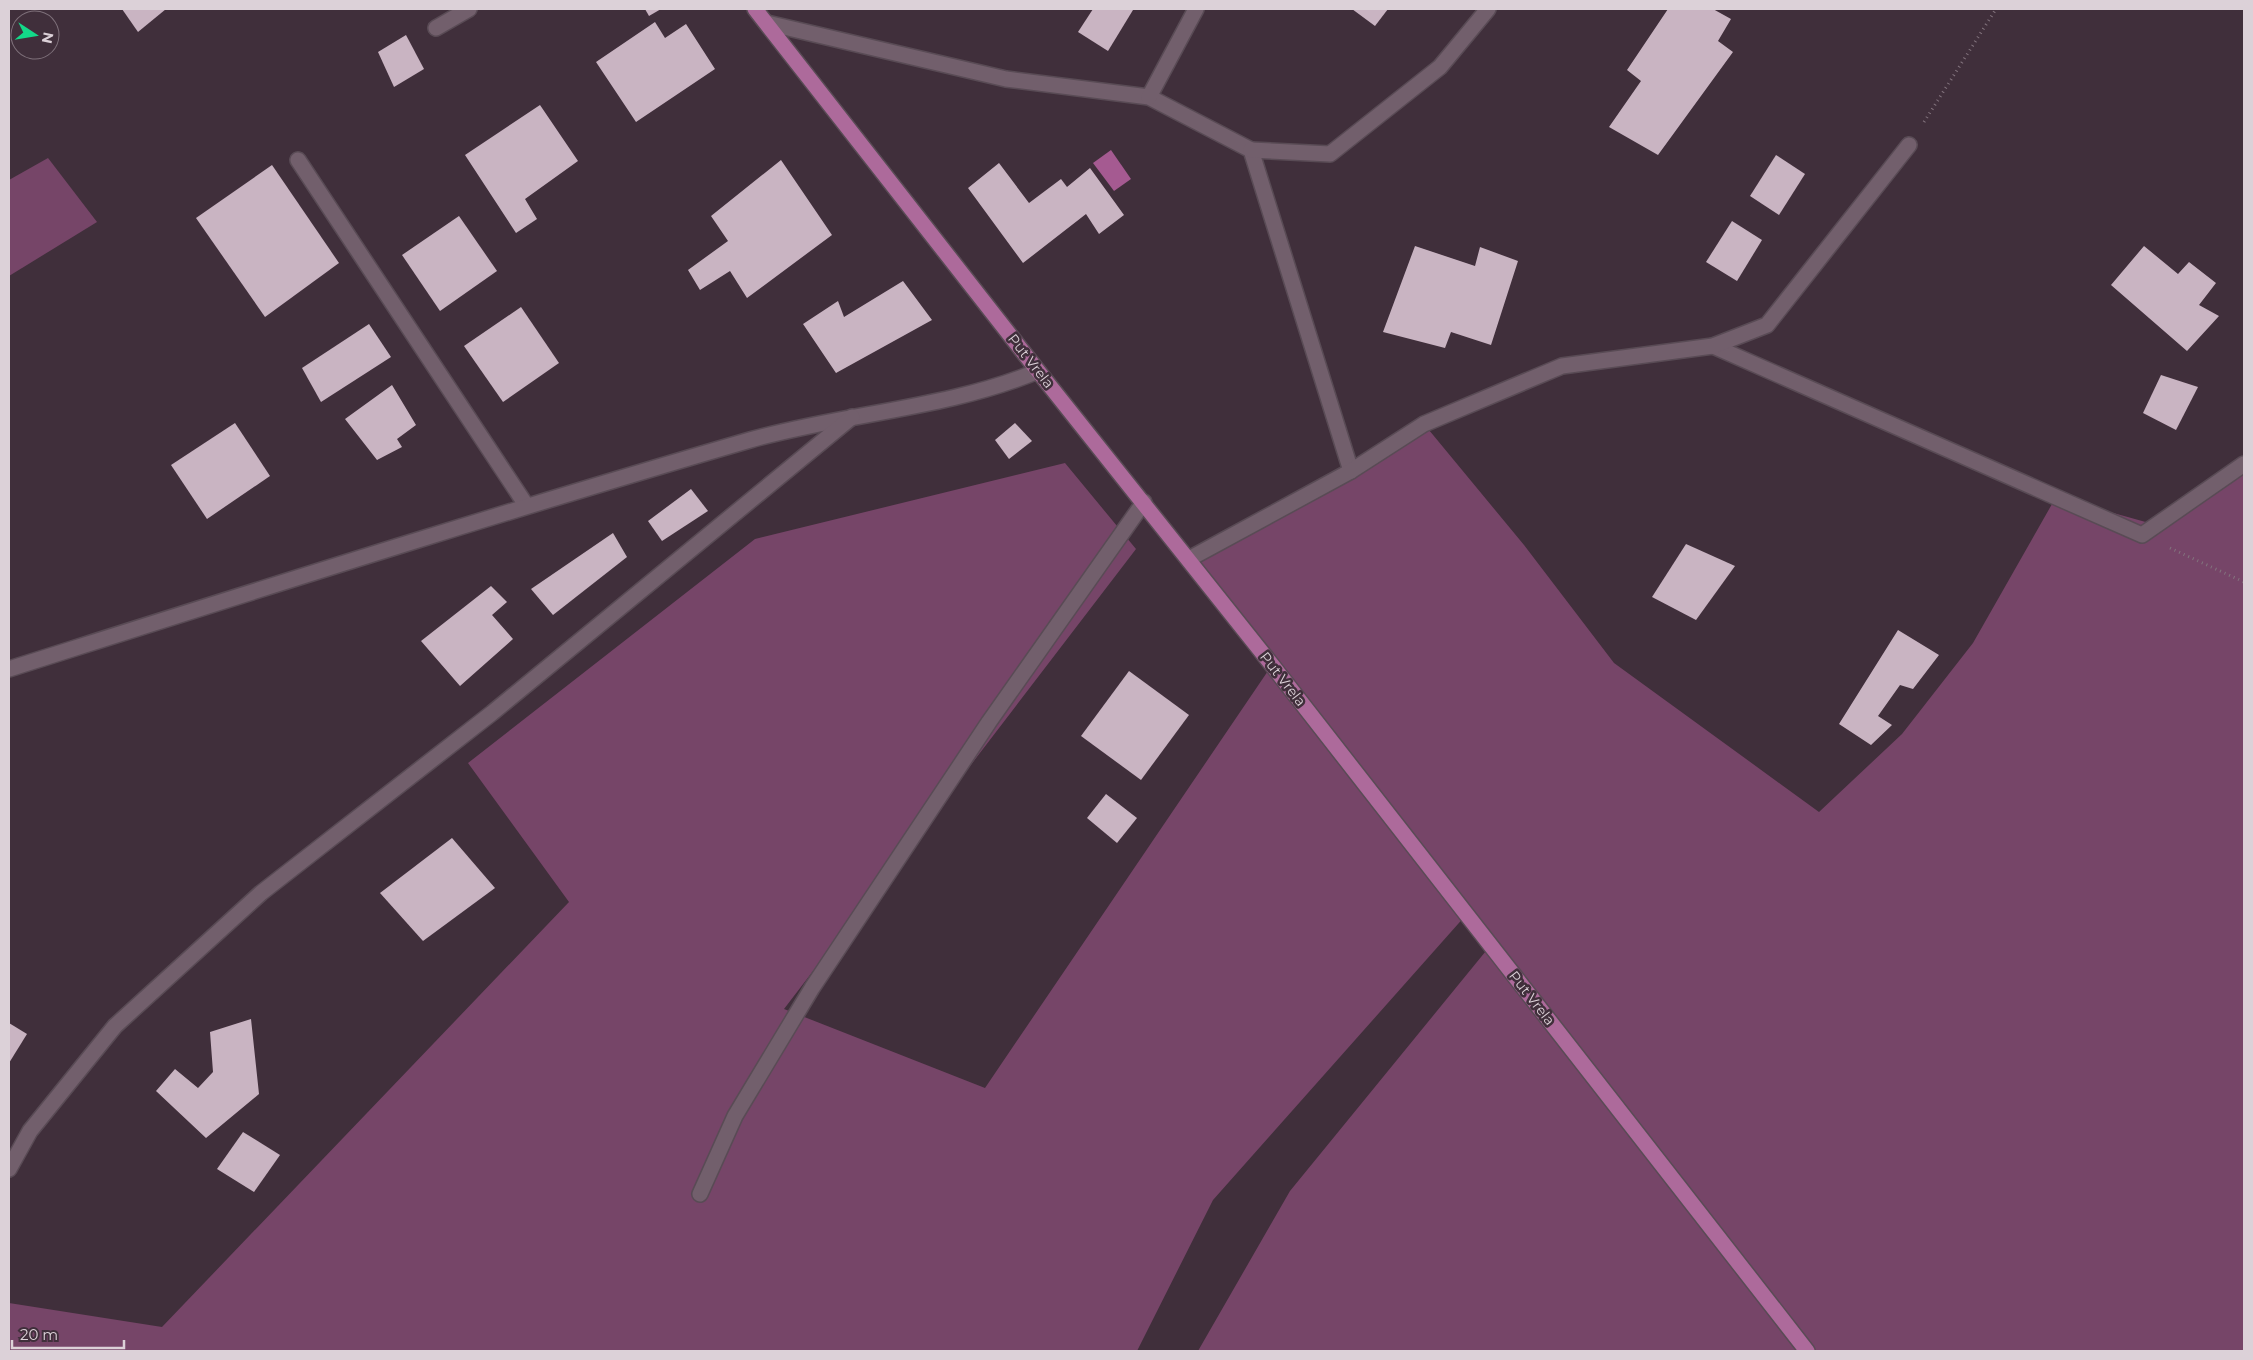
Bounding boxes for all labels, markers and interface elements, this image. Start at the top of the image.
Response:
north arrow [10,10,60,60]
text: N [38,30,58,45]
street label: Put Vrela [1004,330,1058,392]
street label: Put Vrela [1256,648,1310,710]
street label: Put Vrela [1505,967,1559,1029]
scale bar [12,1318,125,1350]
text: 20 m [20,1325,58,1344]

